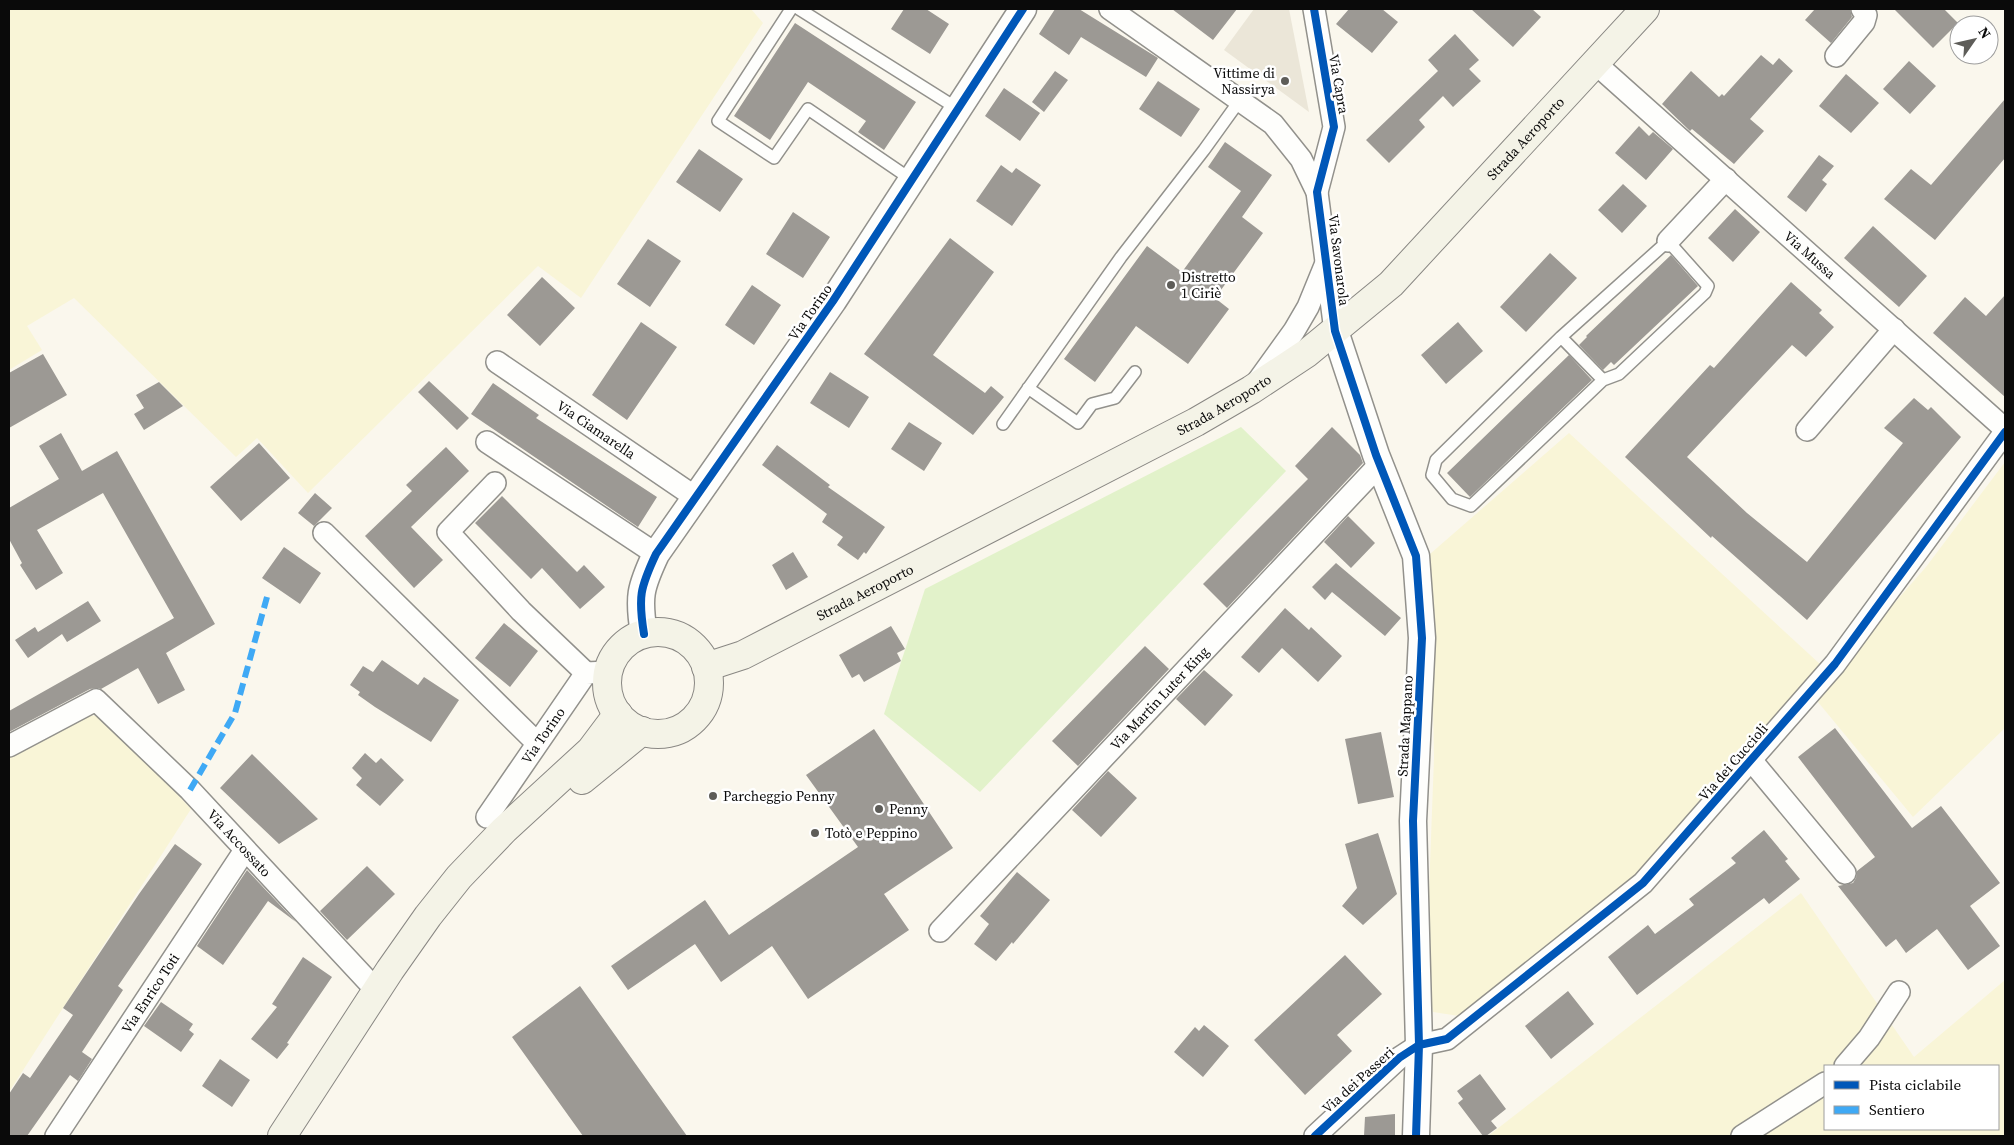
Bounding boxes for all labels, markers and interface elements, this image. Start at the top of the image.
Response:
north arrow [1949,15,1999,65]
text: N [1974,23,1996,43]
street label: Via Capra [1324,53,1354,116]
place label: Vittime di Nassirya [1213,63,1276,99]
marker: Vittime di Nassirya [1279,75,1291,87]
street label: Strada Aeroporto [1482,92,1569,184]
street label: Via Savonarola [1323,213,1355,308]
street label: Via Mussa [1780,226,1841,284]
place label: Distretto 1 Ciriè [1181,267,1236,303]
marker: Distretto 1 Ciriè [1165,279,1177,291]
street label: Via Torino [783,280,837,344]
street label: Strada Aeroporto [1173,369,1275,440]
street label: Via Ciamarella [553,396,640,464]
street label: Strada Aeroporto [813,559,917,626]
street label: Via Martin Luter King [1105,642,1213,754]
street label: Strada Mappano [1392,675,1418,777]
street label: Via Torino [516,703,570,768]
street label: Via dei Cuccioli [1694,719,1772,805]
place label: Parcheggio Penny [723,786,835,806]
marker: Parcheggio Penny [707,790,719,802]
place label: Penny [889,799,929,819]
marker: Penny [873,803,885,815]
street label: Via Accossato [203,805,276,881]
place label: Totò e Peppino [825,823,918,843]
marker: Totò e Peppino [809,827,821,839]
street label: Via Enrico Toti [117,949,184,1037]
street label: Via dei Passeri [1318,1042,1398,1118]
legend [1824,1065,1999,1130]
text: Pista ciclabile [1869,1074,1961,1095]
text: Sentiero [1869,1099,1925,1120]

